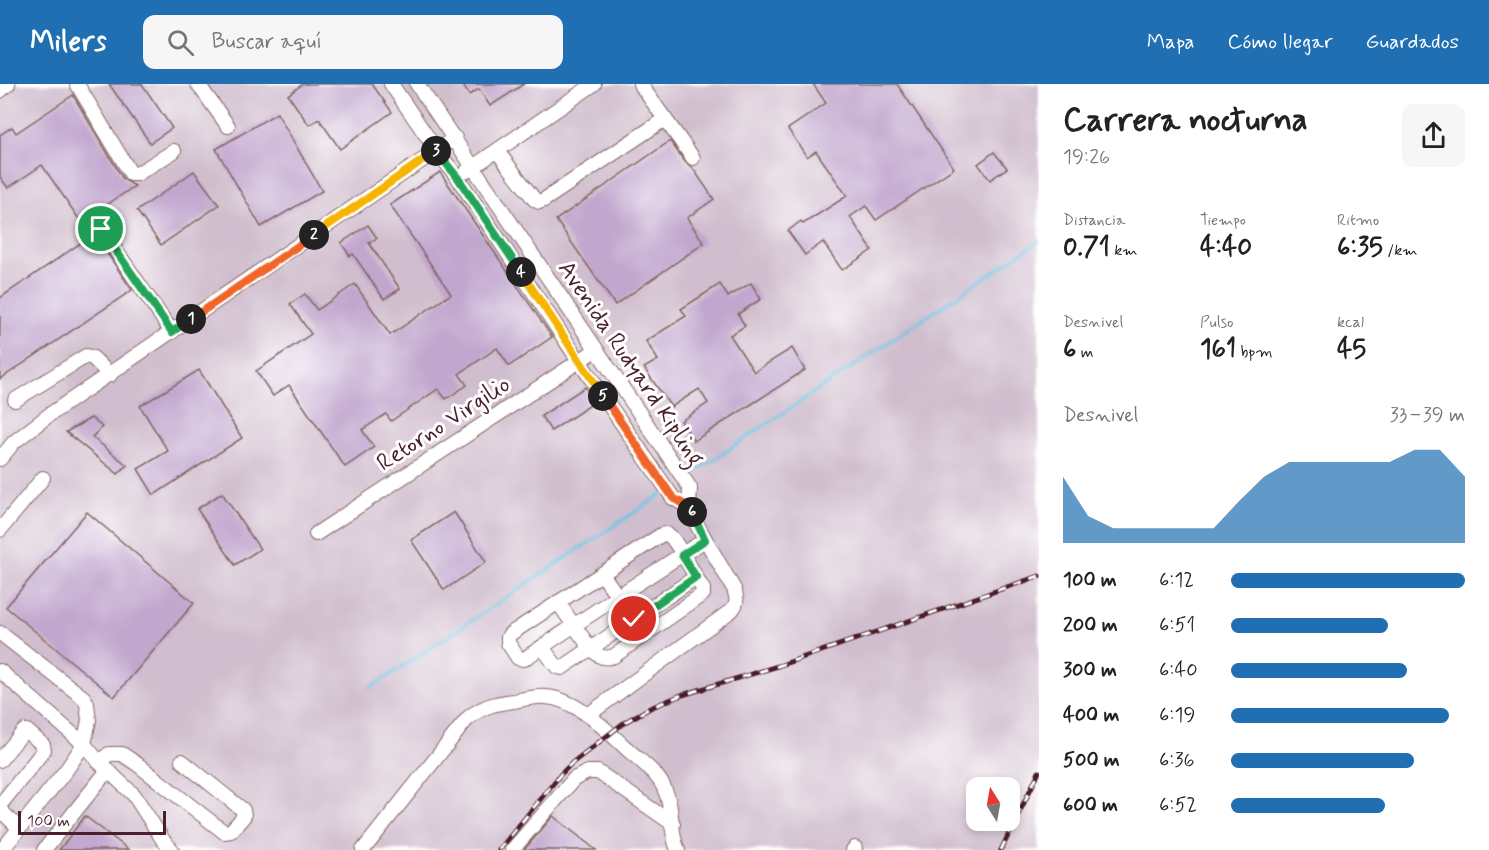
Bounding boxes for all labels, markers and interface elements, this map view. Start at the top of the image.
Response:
search box [143,15,563,69]
text: Milers [30,24,107,61]
icon: search [164,26,197,59]
text: Buscar aquí [212,28,322,56]
text: Mapa [1147,28,1195,56]
text: Cómo llegar [1228,28,1333,56]
text: Guardados [1366,28,1459,56]
text: Carrera nocturna [1063,99,1308,143]
button: share [1402,104,1465,167]
pin: 3 [421,136,451,166]
text: 3 [432,140,440,161]
text: 19:26 [1063,144,1110,171]
pin [75,203,126,254]
text: Distancia [1063,210,1125,231]
text: Tiempo [1200,210,1246,231]
text: Ritmo [1337,210,1379,231]
icon: arrive [84,212,117,245]
pin: 2 [299,220,329,250]
text: 2 [310,224,318,245]
text: 0.71 [1063,231,1110,265]
text: 4:40 [1200,231,1252,265]
text: 6:35 [1337,231,1383,265]
text: km [1110,240,1138,261]
text: /km [1383,240,1418,261]
street label: Avenida Rudyard Kipling [548,255,711,474]
pin: 4 [506,257,536,287]
text: 4 [516,261,526,282]
pin: 1 [176,304,206,334]
text: 1 [187,308,195,329]
text: Desnivel [1063,312,1123,333]
text: Pulso [1200,312,1234,333]
text: kcal [1337,312,1364,333]
text: 6 [1063,333,1076,367]
text: 161 [1200,333,1236,367]
text: 45 [1337,333,1366,367]
text: m [1076,342,1093,363]
text: bpm [1236,342,1273,363]
street label: Retorno Virgilio [371,369,517,479]
pin: 5 [588,381,618,411]
text: 5 [598,385,608,406]
text: Desnivel [1063,402,1138,429]
text: 33–39 m [1390,402,1465,429]
pin: 6 [677,497,707,527]
text: 6 [688,501,696,522]
text: 100 m [1063,567,1117,594]
text: 6:12 [1159,567,1194,594]
pin [608,593,659,644]
icon: check [617,602,650,635]
text: 200 m [1063,612,1118,639]
text: 6:51 [1159,612,1195,639]
text: 300 m [1063,657,1117,684]
text: 6:40 [1159,657,1198,684]
text: 400 m [1063,702,1119,729]
text: 6:19 [1159,702,1195,729]
text: 500 m [1063,747,1120,774]
text: 6:36 [1159,747,1195,774]
north arrow [966,777,1020,831]
map controls [966,777,1020,831]
text: 600 m [1063,792,1118,819]
text: 6:52 [1159,792,1197,819]
scale bar [18,808,166,836]
text: 100 m [27,811,70,832]

